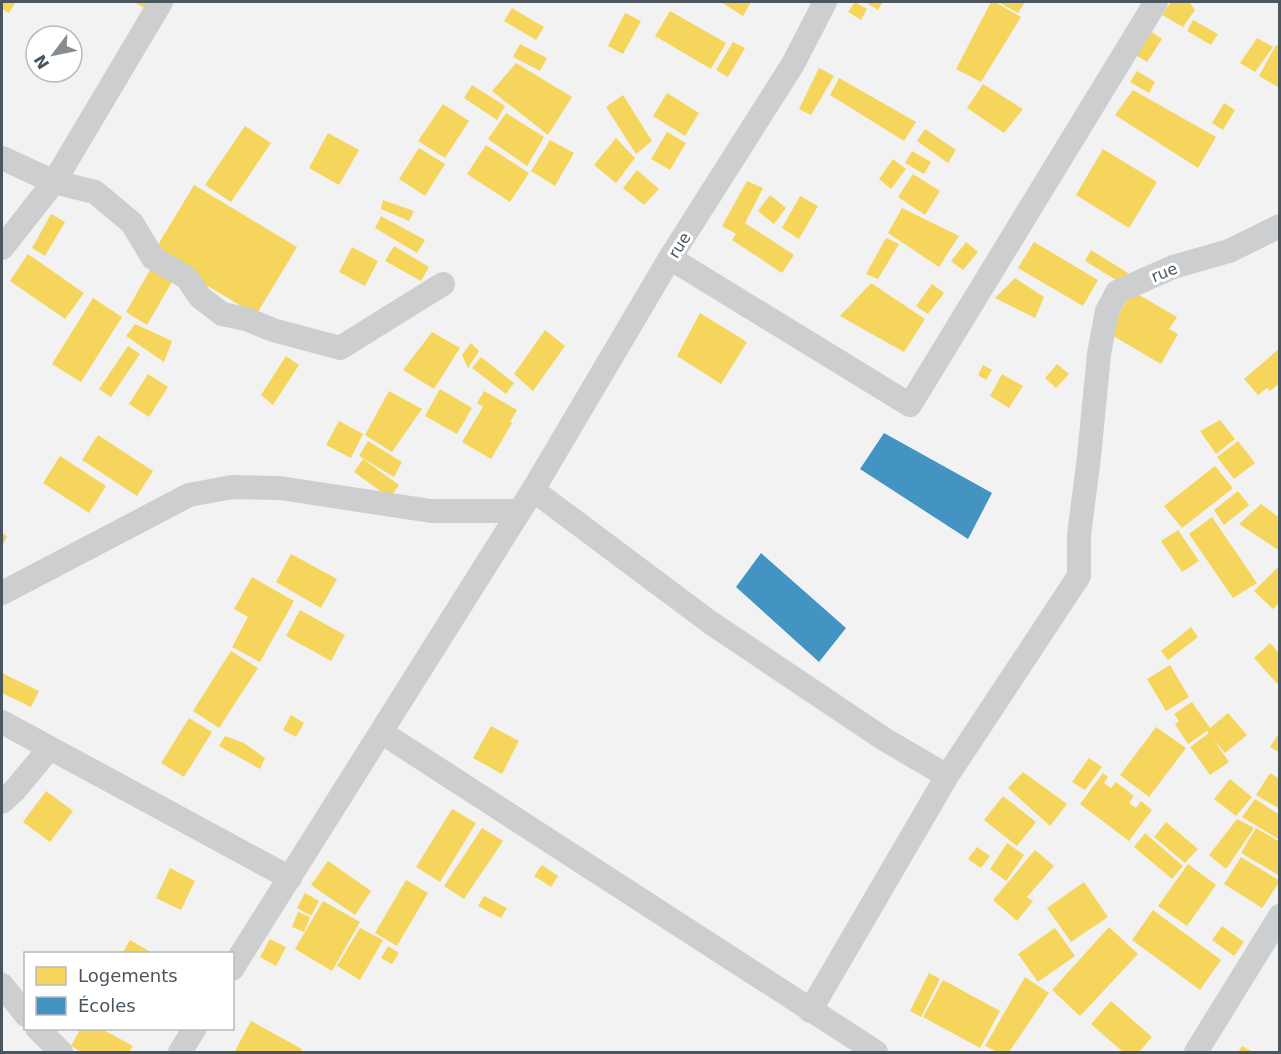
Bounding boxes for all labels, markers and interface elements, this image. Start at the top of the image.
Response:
north arrow [24,24,84,84]
text: N [30,51,53,72]
street label: rue [664,229,695,262]
street label: rue [1148,259,1180,286]
legend [24,952,234,1030]
text: Logements [78,965,178,986]
text: Écoles [78,995,136,1016]

